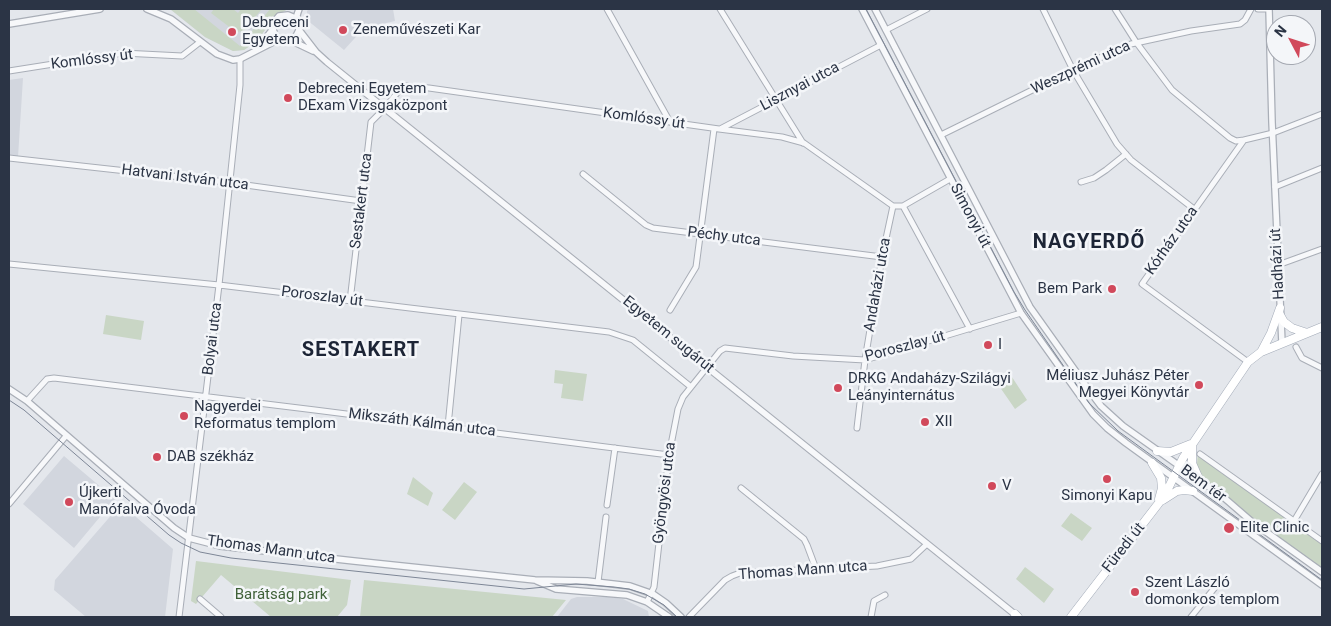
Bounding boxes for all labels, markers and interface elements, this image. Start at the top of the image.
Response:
place label: Debreceni Egyetem [242,14,309,49]
north arrow [1266,15,1316,65]
place label: Zeneművészeti Kar [353,21,481,39]
text: N [1271,22,1290,40]
marker: Zeneművészeti Kar [337,24,349,36]
marker: Debreceni Egyetem [226,26,238,38]
street label: Weszprémi utca [1029,37,1133,99]
street label: Komlóssy út [50,46,134,74]
street label: Lisznyai utca [757,59,843,115]
place label: Debreceni Egyetem DExam Vizsgaközpont [298,80,447,115]
marker: Debreceni Egyetem DExam Vizsgaközpont [282,92,294,104]
street label: Komlóssy út [602,104,686,134]
street label: Sestakert utca [347,152,377,250]
street label: Hatvani István utca [120,161,250,195]
street label: Simonyi út [946,181,994,251]
street label: Kórház utca [1142,203,1202,279]
street label: Péchy utca [686,224,762,250]
street label: Hadházi út [1267,228,1289,300]
district label: NAGYERDŐ [1032,231,1146,255]
street label: Andaházi utca [861,237,895,333]
place label: Bem Park [1038,280,1102,298]
street label: Poroszlay út [280,283,364,311]
marker: Bem Park [1106,283,1118,295]
street label: Egyetem sugárút [619,293,717,377]
street label: Bolyai utca [200,302,226,376]
street label: Poroszlay út [863,328,947,366]
place label: I [998,336,1002,354]
district label: SESTAKERT [301,339,421,363]
marker: I [982,339,994,351]
place label: Méliusz Juhász Péter Megyei Könyvtár [1046,367,1189,402]
place label: DRKG Andaházy-Szilágyi Leányinternátus [848,370,1011,405]
marker: Méliusz Juhász Péter Megyei Könyvtár [1193,379,1205,391]
marker: DRKG Andaházy-Szilágyi Leányinternátus [832,382,844,394]
place label: Nagyerdei Reformatus templom [194,398,336,433]
street label: Mikszáth Kálmán utca [347,405,497,441]
marker: Nagyerdei Reformatus templom [178,410,190,422]
place label: XII [935,413,953,431]
marker: XII [919,416,931,428]
street label: Gyöngyösi utca [650,441,680,545]
place label: DAB székház [167,448,254,466]
marker: DAB székház [151,451,163,463]
street label: Bem tér [1177,461,1229,507]
marker: Simonyi Kapu [1101,473,1113,485]
place label: V [1002,477,1012,495]
marker: V [986,480,998,492]
place label: Újkerti Manófalva Óvoda [79,484,196,519]
place label: Simonyi Kapu [1061,487,1153,505]
marker: Újkerti Manófalva Óvoda [63,496,75,508]
street label: Füredi út [1099,519,1149,577]
place label: Elite Clinic [1240,519,1309,537]
marker: Elite Clinic [1222,521,1236,535]
street label: Thomas Mann utca [206,532,336,568]
street label: Thomas Mann utca [738,558,868,584]
place label: Szent László domonkos templom [1145,574,1279,609]
park label: Barátság park [235,586,327,604]
marker: Szent László domonkos templom [1129,586,1141,598]

